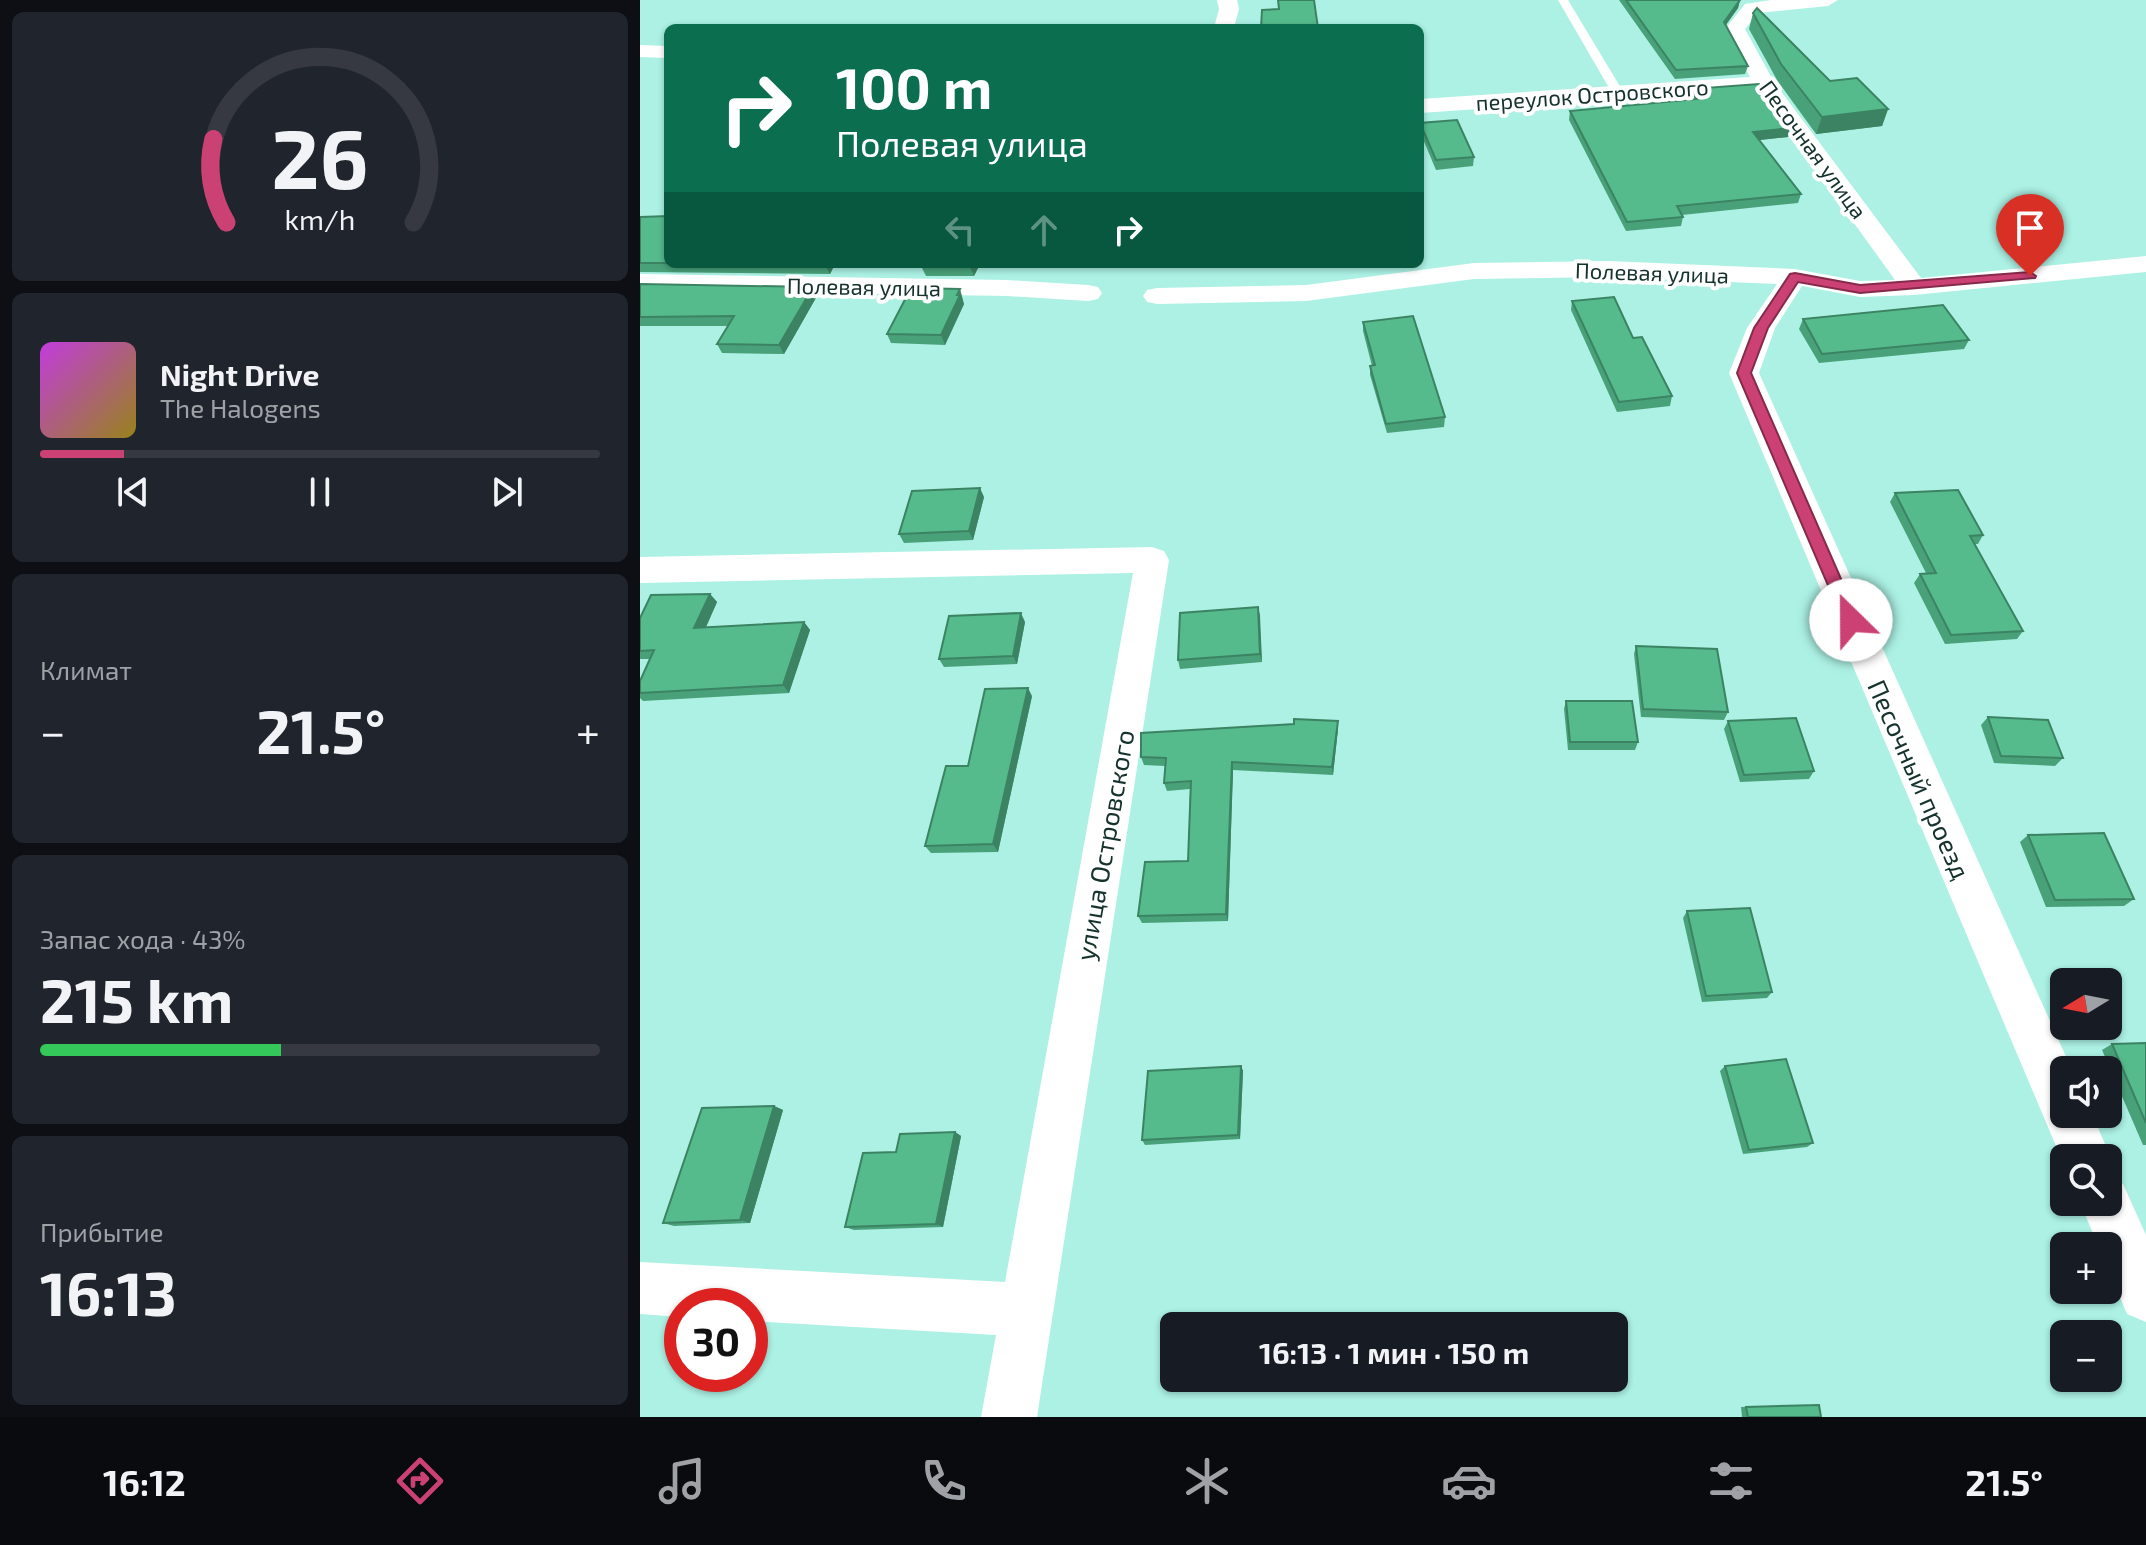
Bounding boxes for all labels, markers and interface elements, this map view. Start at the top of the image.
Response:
text: 100 m [836,53,992,120]
icon: right [704,56,808,160]
street label: переулок Островского [1475,73,1709,116]
street label: Песочная улица [1754,75,1873,224]
text: 26 [271,105,369,205]
text: Полевая улица [836,121,1088,164]
pin [1996,194,2064,276]
text: km/h [285,201,355,236]
icon: arrive [2008,206,2052,250]
icon: left [938,208,982,252]
icon: ahead [1022,208,1066,252]
icon: right [1106,208,1150,252]
street label: Полевая улица [1575,256,1729,289]
street label: Полевая улица [787,272,941,301]
text: Night Drive [160,356,319,392]
text: The Halogens [160,392,321,423]
icon: previous [111,470,155,514]
icon: pause [298,470,342,514]
icon: next [485,470,529,514]
position arrow [1809,578,1893,662]
text: Климат [40,654,132,685]
street label: Песочный проезд [1862,675,1978,883]
text: 21.5° [256,694,385,766]
text: − [40,704,66,757]
text: + [576,704,600,757]
street label: улица Островского [1068,727,1141,963]
text: Запас хода · 43% [40,923,246,954]
text: 215 km [40,963,233,1035]
north arrow [2050,968,2122,1040]
map controls [2050,968,2122,1392]
button: sound [2050,1056,2122,1128]
button: search [2050,1144,2122,1216]
text: Прибытие [40,1216,164,1247]
button: + [2050,1232,2122,1304]
text: 16:13 [40,1256,177,1328]
speed limit sign: 30 [664,1288,768,1392]
button: − [2050,1320,2122,1392]
text: 16:13 · 1 мин · 150 m [1259,1334,1529,1370]
icon: directions [392,1453,448,1509]
icon: music [654,1453,710,1509]
icon: phone [916,1453,972,1509]
icon: climate [1179,1453,1235,1509]
icon: car [1441,1453,1497,1509]
icon: filters [1703,1453,1759,1509]
text: 16:12 [103,1460,186,1503]
text: 21.5° [1965,1460,2043,1503]

